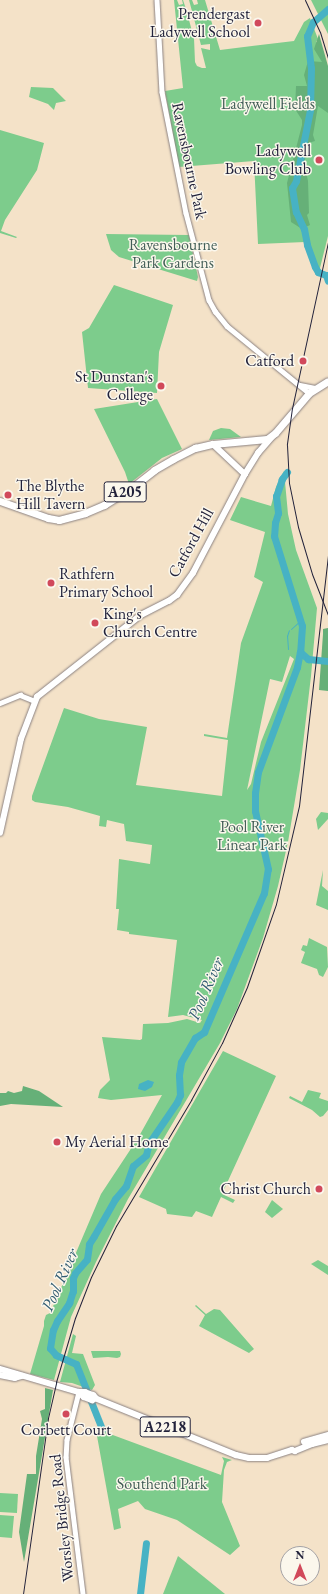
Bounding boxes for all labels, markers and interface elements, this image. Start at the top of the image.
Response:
place label: Prendergast Ladywell School [150,4,250,42]
marker: Prendergast Ladywell School [253,18,263,28]
park label: Ladywell Fields [221,94,315,114]
street label: Ravensbourne Park [167,101,211,221]
place label: Ladywell Bowling Club [225,141,311,179]
marker: Ladywell Bowling Club [314,155,324,165]
park label: Ravensbourne Park Gardens [129,235,217,273]
place label: Catford [245,351,294,371]
marker: Catford [297,355,309,367]
place label: St Dunstan's College [75,367,153,405]
marker: St Dunstan's College [156,381,166,391]
place label: The Blythe Hill Tavern [16,476,86,514]
road number: A205 [103,479,147,505]
marker: The Blythe Hill Tavern [3,490,13,500]
street label: Catford Hill [164,505,218,581]
place label: Rathfern Primary School [59,564,153,602]
marker: Rathfern Primary School [46,578,56,588]
place label: King's Church Centre [103,604,197,642]
marker: King's Church Centre [90,618,100,628]
park label: Pool River Linear Park [217,817,287,855]
water label: Pool River [184,954,228,1024]
place label: My Aerial Home [65,1132,169,1152]
marker: My Aerial Home [52,1137,62,1147]
place label: Christ Church [221,1179,311,1199]
marker: Christ Church [314,1184,324,1194]
water label: Pool River [37,1246,83,1314]
marker: Corbett Court [61,1409,71,1419]
road number: A2218 [139,1414,191,1440]
place label: Corbett Court [21,1420,111,1440]
street label: Worsley Bridge Road [46,1453,78,1583]
park label: Southend Park [117,1474,207,1494]
north arrow [280,1546,320,1586]
text: N [296,1548,304,1562]

